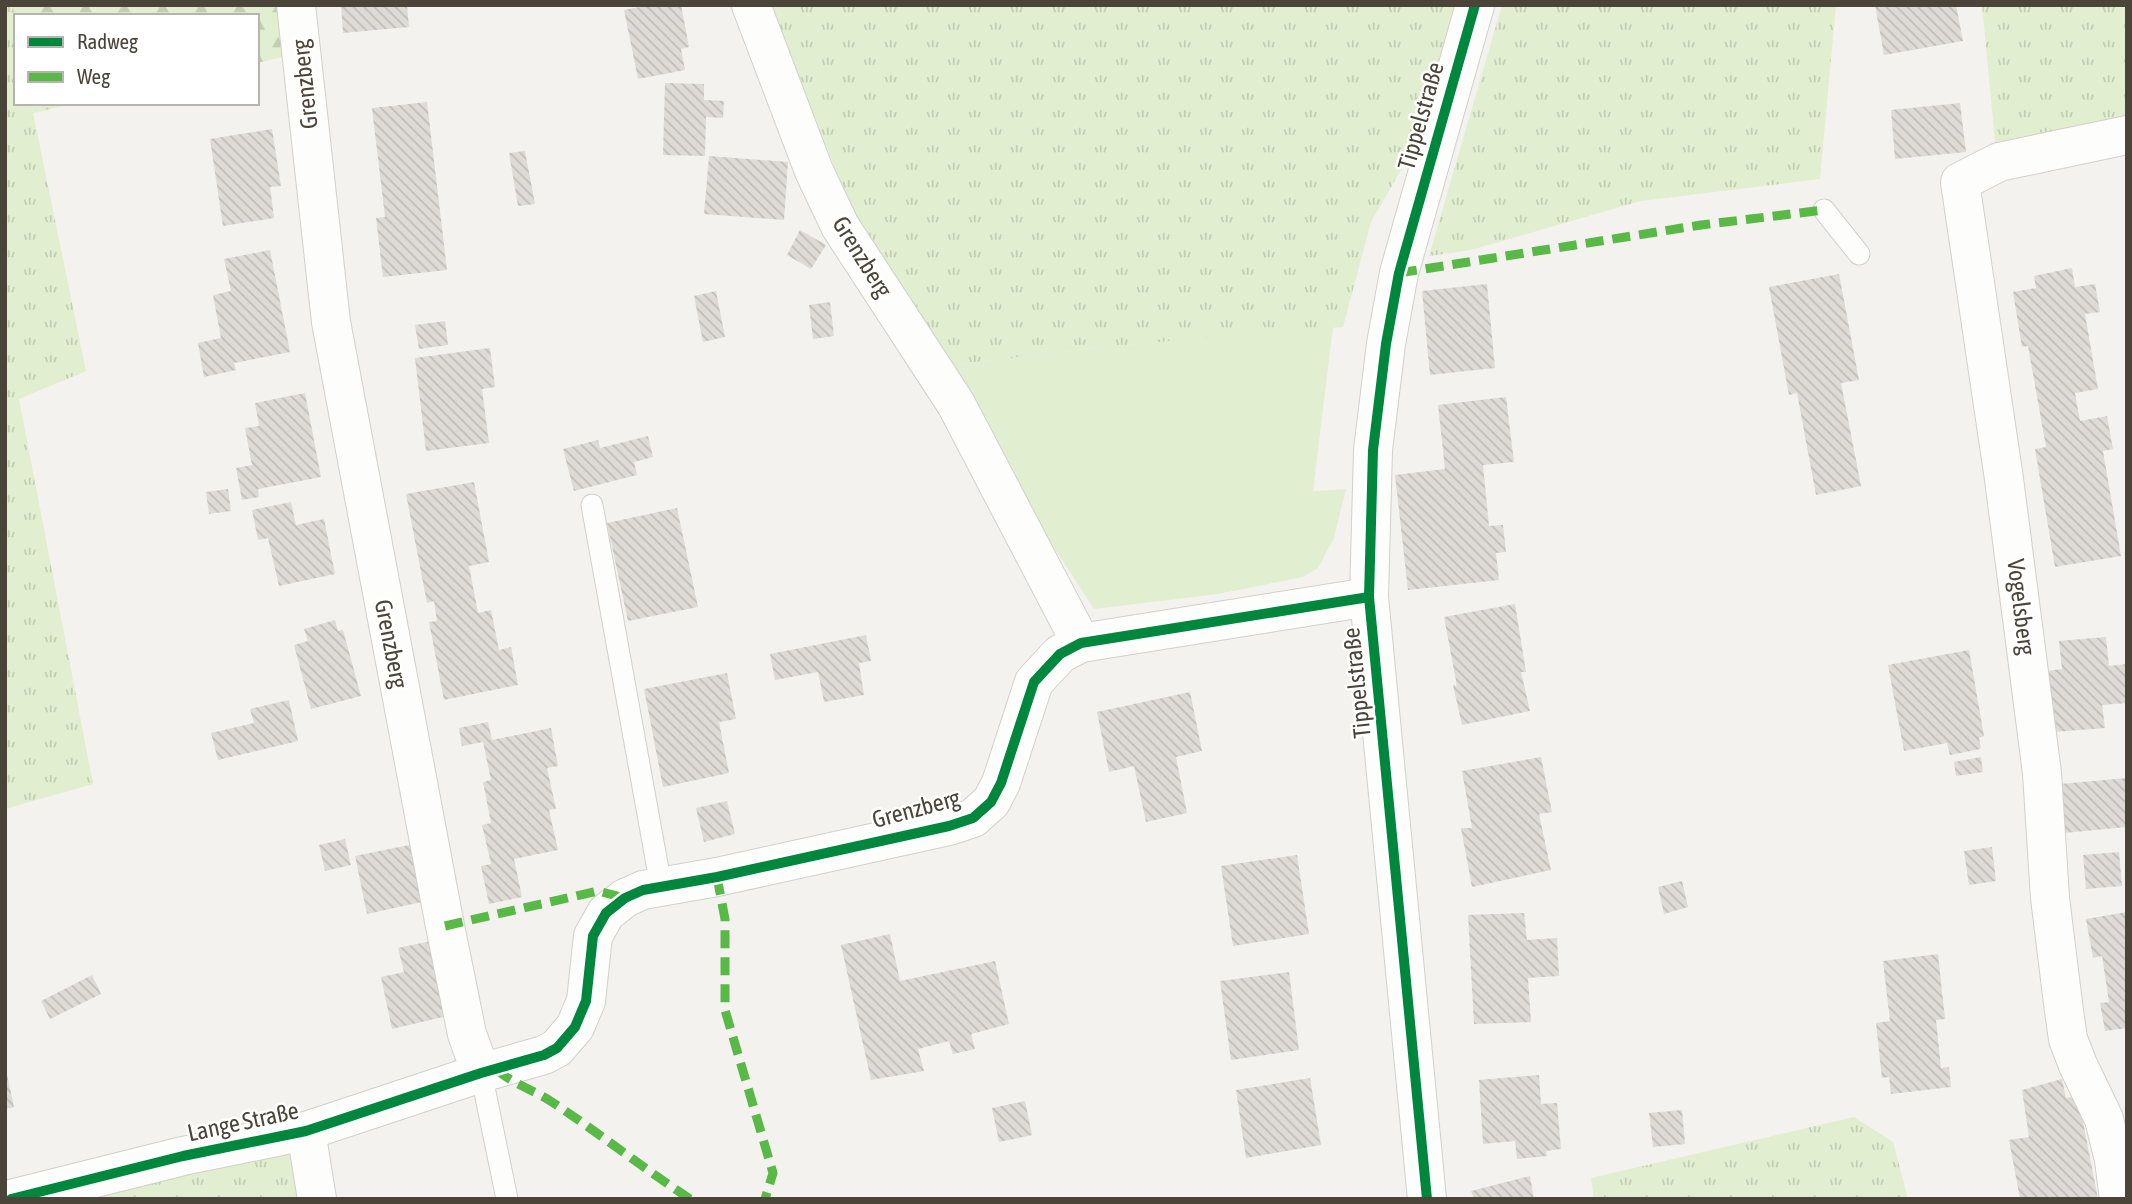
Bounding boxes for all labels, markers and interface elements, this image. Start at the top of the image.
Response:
legend [14,14,259,105]
text: Radweg [77,29,138,53]
street label: Grenzberg [286,37,323,130]
street label: Tippelstraße [1392,59,1449,173]
text: Weg [77,64,110,88]
street label: Grenzberg [827,211,898,303]
street label: Vogelsberg [2002,557,2041,657]
street label: Grenzberg [370,597,413,691]
street label: Tippelstraße [1337,626,1376,740]
street label: Grenzberg [869,784,963,833]
street label: Lange Straße [185,1097,301,1146]

